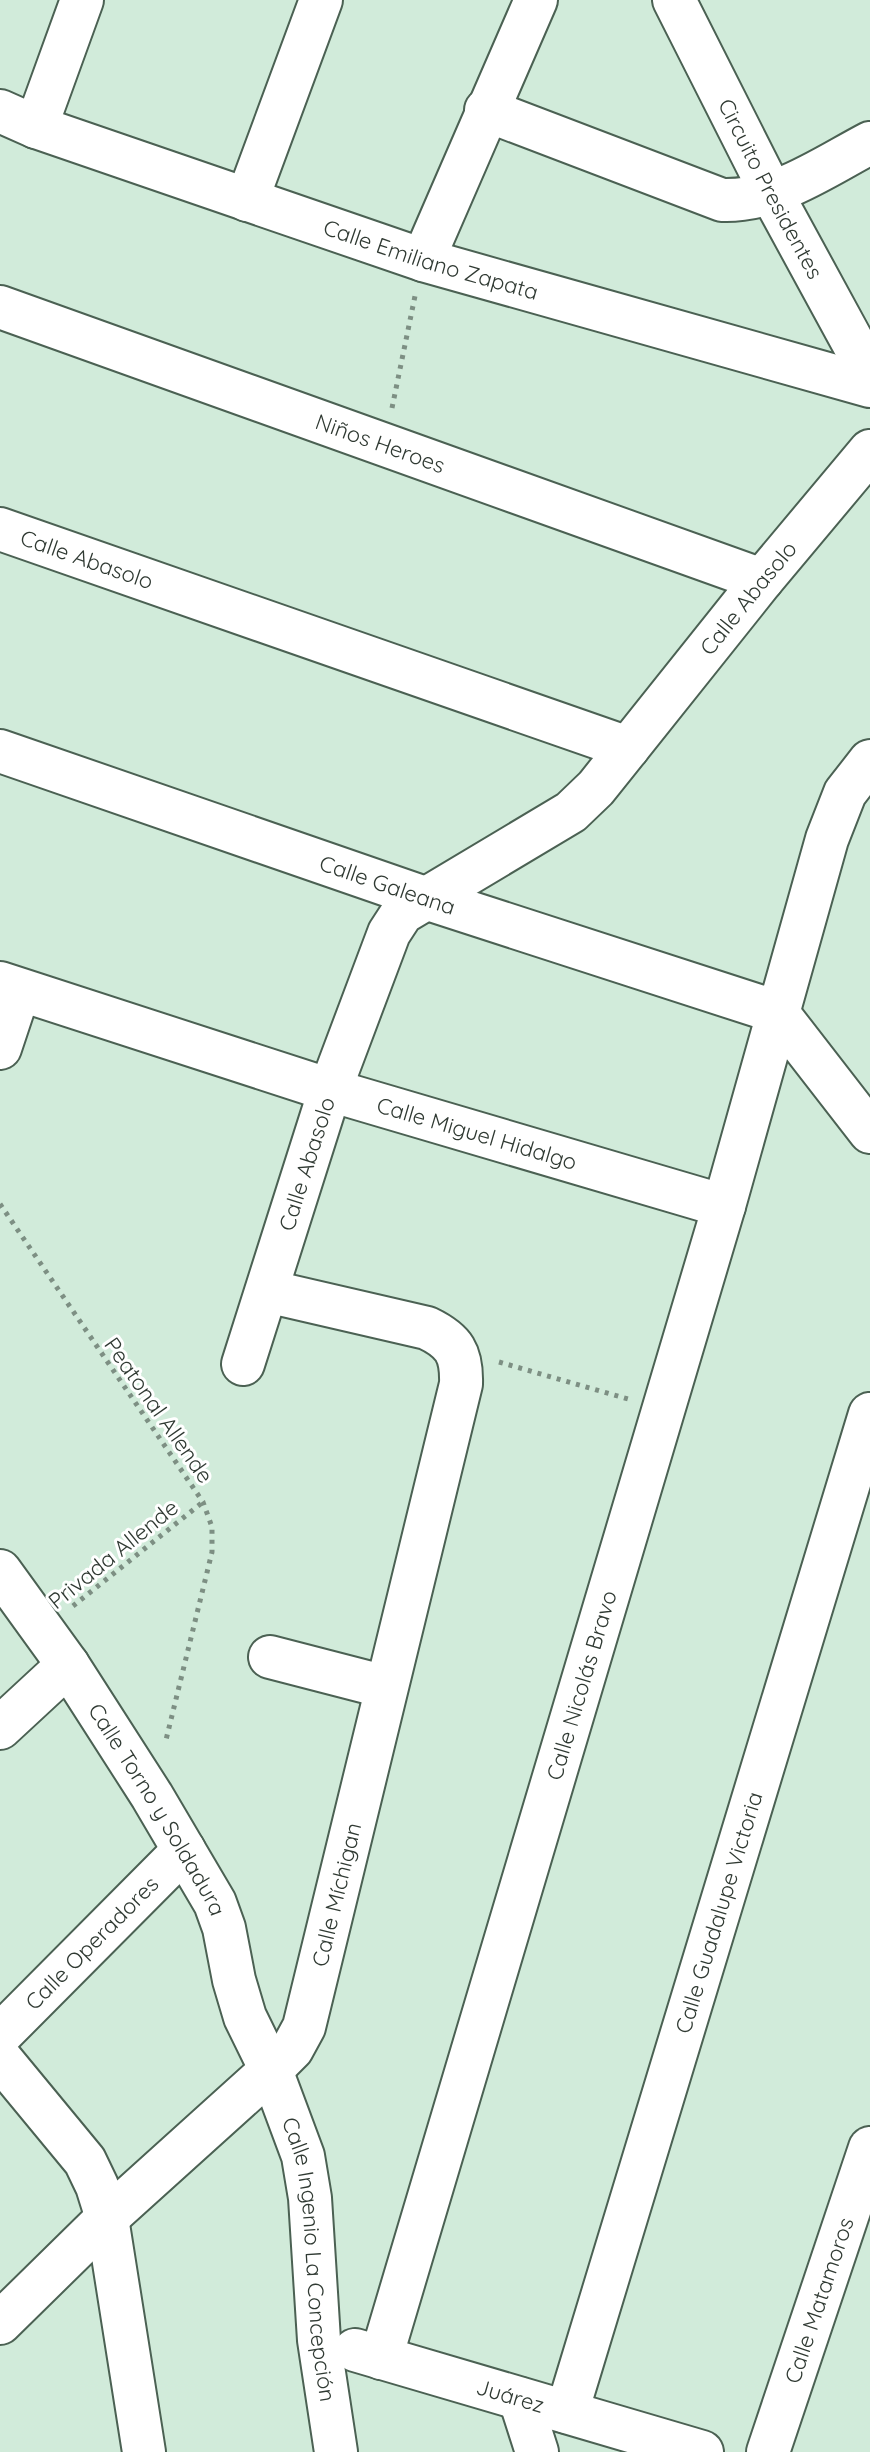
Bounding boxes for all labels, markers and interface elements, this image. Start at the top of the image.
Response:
street label: Circuito Presidentes [712,94,829,284]
street label: Calle Emiliano Zapata [320,213,541,306]
street label: Niños Heroes [312,407,449,479]
street label: Calle Abasolo [17,523,157,595]
street label: Calle Abasolo [694,535,803,661]
street label: Calle Galeana [316,849,459,921]
street label: Calle Miguel Hidalgo [373,1091,580,1176]
street label: Calle Abasolo [272,1093,341,1234]
street label: Peatonal Allende [98,1332,220,1488]
street label: Privada Allende [42,1493,184,1615]
street label: Calle Nicolás Bravo [540,1587,623,1783]
street label: Calle Torno y Soldadura [82,1698,232,1919]
street label: Calle Guadalupe Victoria [669,1788,769,2037]
street label: Calle Míchigan [305,1820,367,1969]
street label: Calle Operadores [19,1870,164,2016]
street label: Calle Ingenio La Concepción [276,2113,342,2404]
street label: Calle Matamoros [778,2214,860,2387]
street label: Juárez [473,2372,548,2419]

